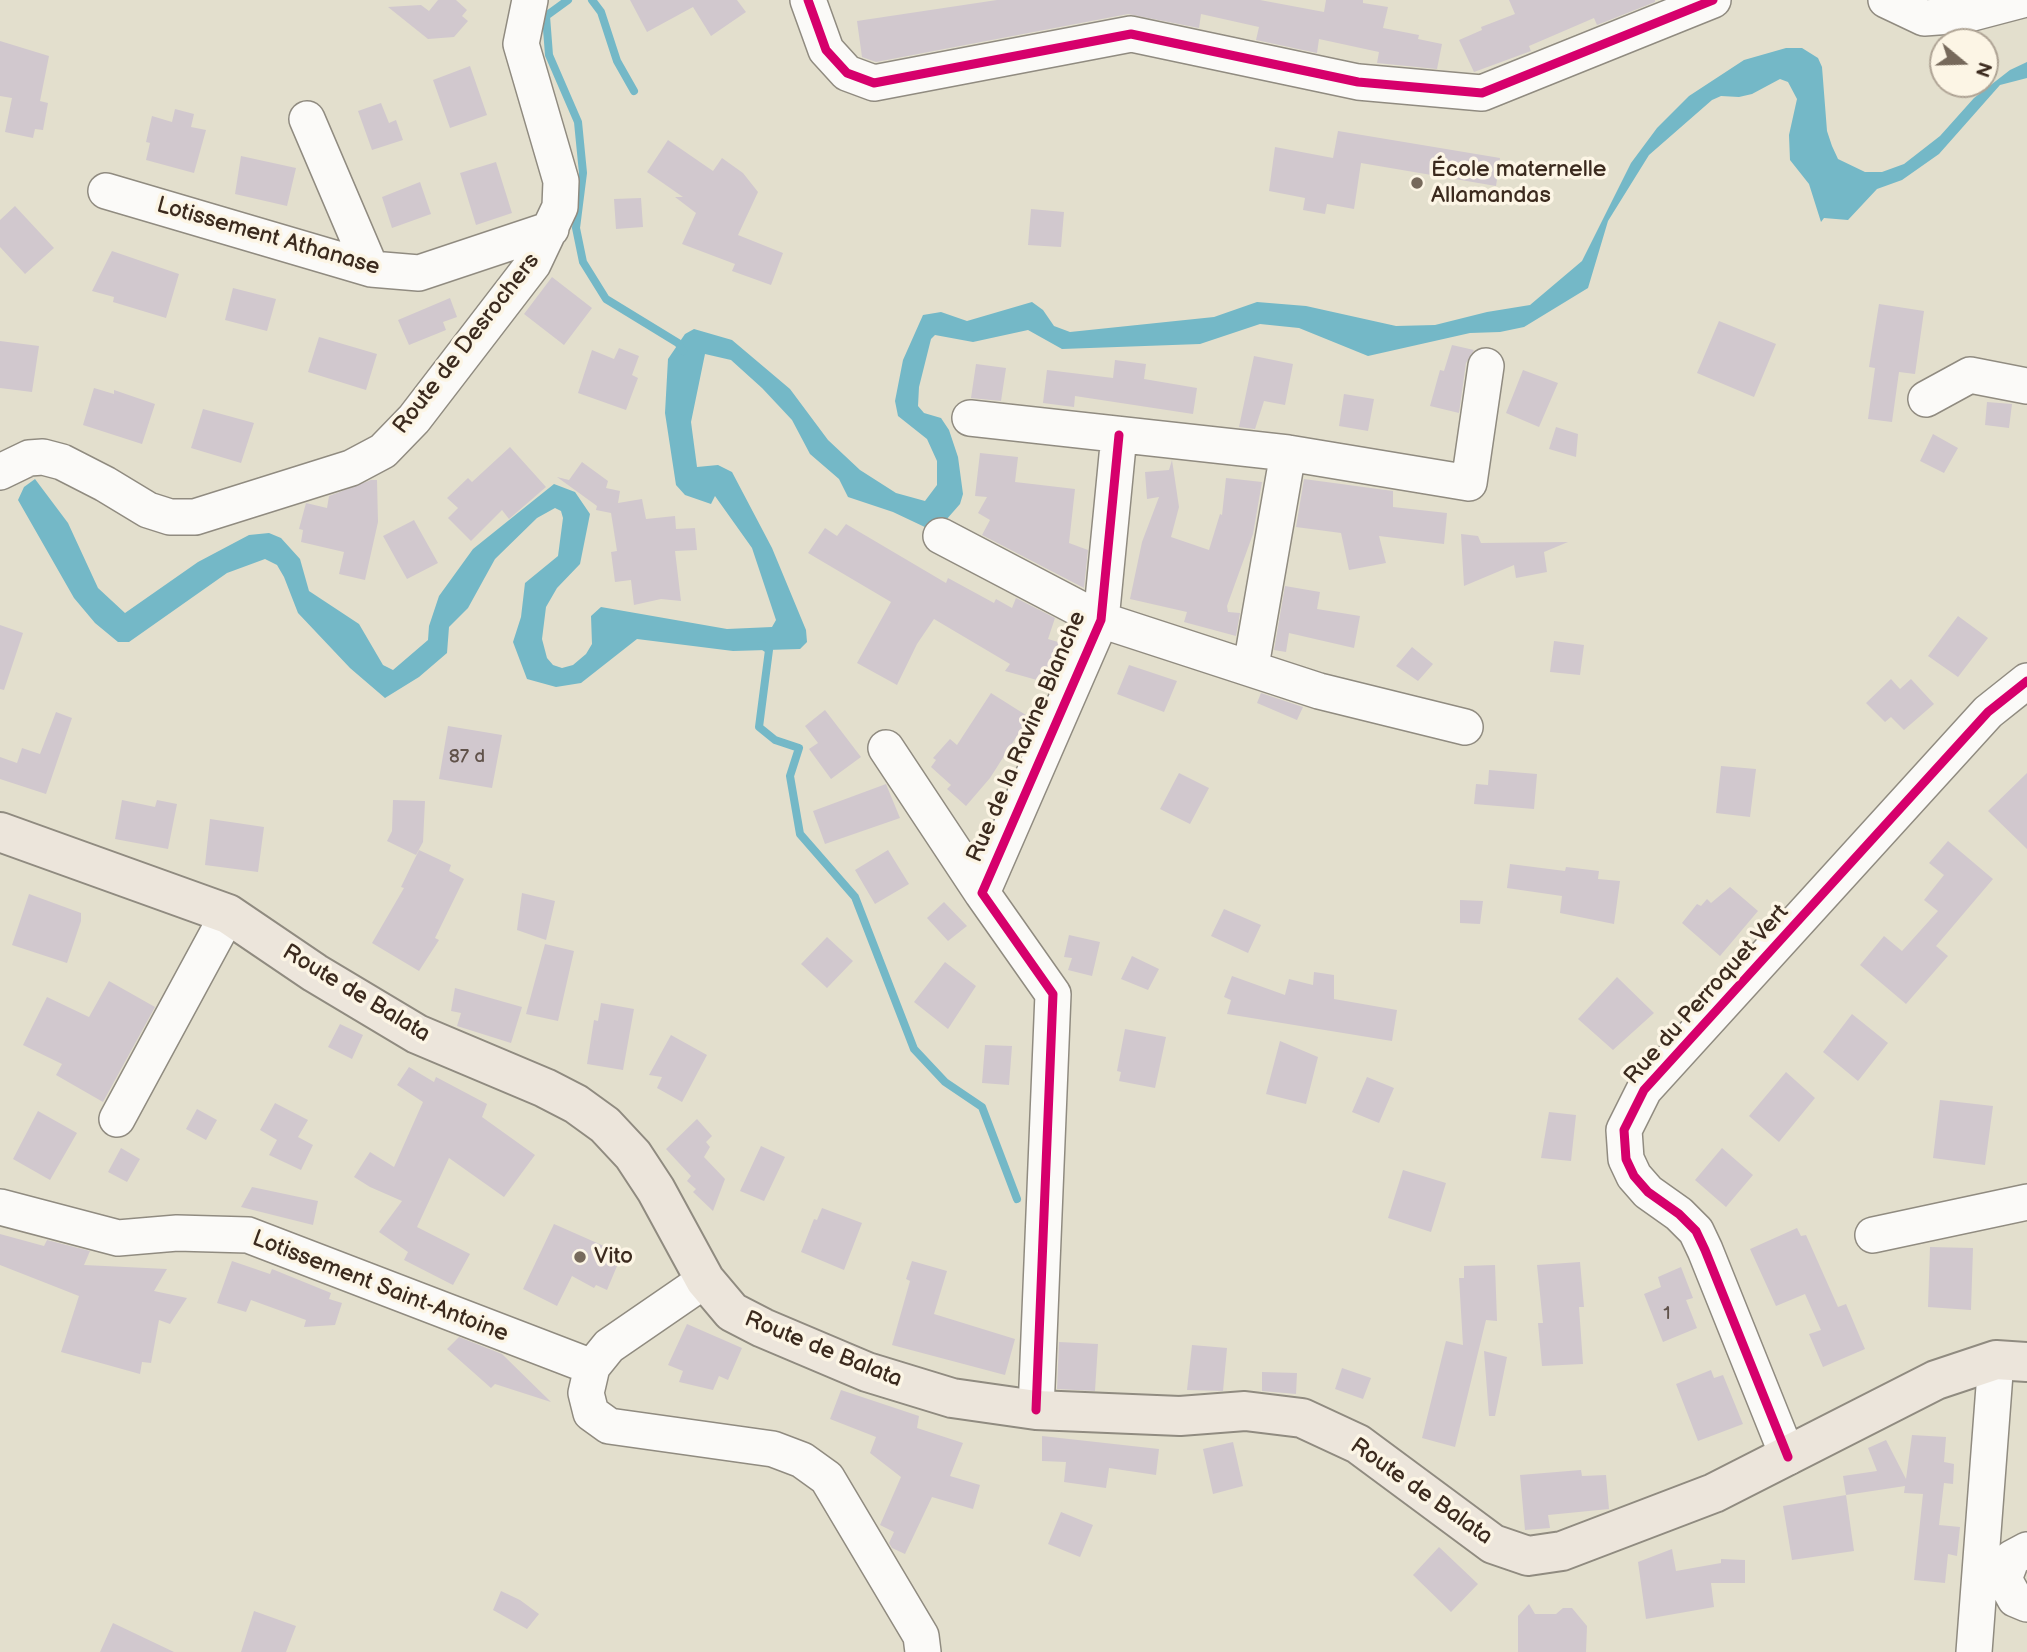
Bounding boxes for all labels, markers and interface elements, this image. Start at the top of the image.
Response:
north arrow [1929,28,1999,98]
text: N [1969,59,1996,80]
place label: École maternelle Allamandas [1431,156,1606,210]
marker: École maternelle Allamandas [1409,175,1425,191]
street label: Lotissement Athanase [153,192,383,282]
street label: Route de Desrochers [388,248,546,440]
street label: Rue de la Ravine Blanche [962,607,1092,867]
house number: 87 d [449,746,485,768]
street label: Rue du Perroquet Vert [1619,899,1795,1091]
street label: Route de Balata [277,939,435,1049]
street label: Lotissement Saint-Antoine [248,1225,512,1349]
place label: Vito [594,1243,633,1271]
marker: Vito [572,1249,588,1265]
house number: 1 [1663,1303,1671,1325]
street label: Route de Balata [740,1306,906,1394]
street label: Route de Balata [1345,1433,1497,1551]

